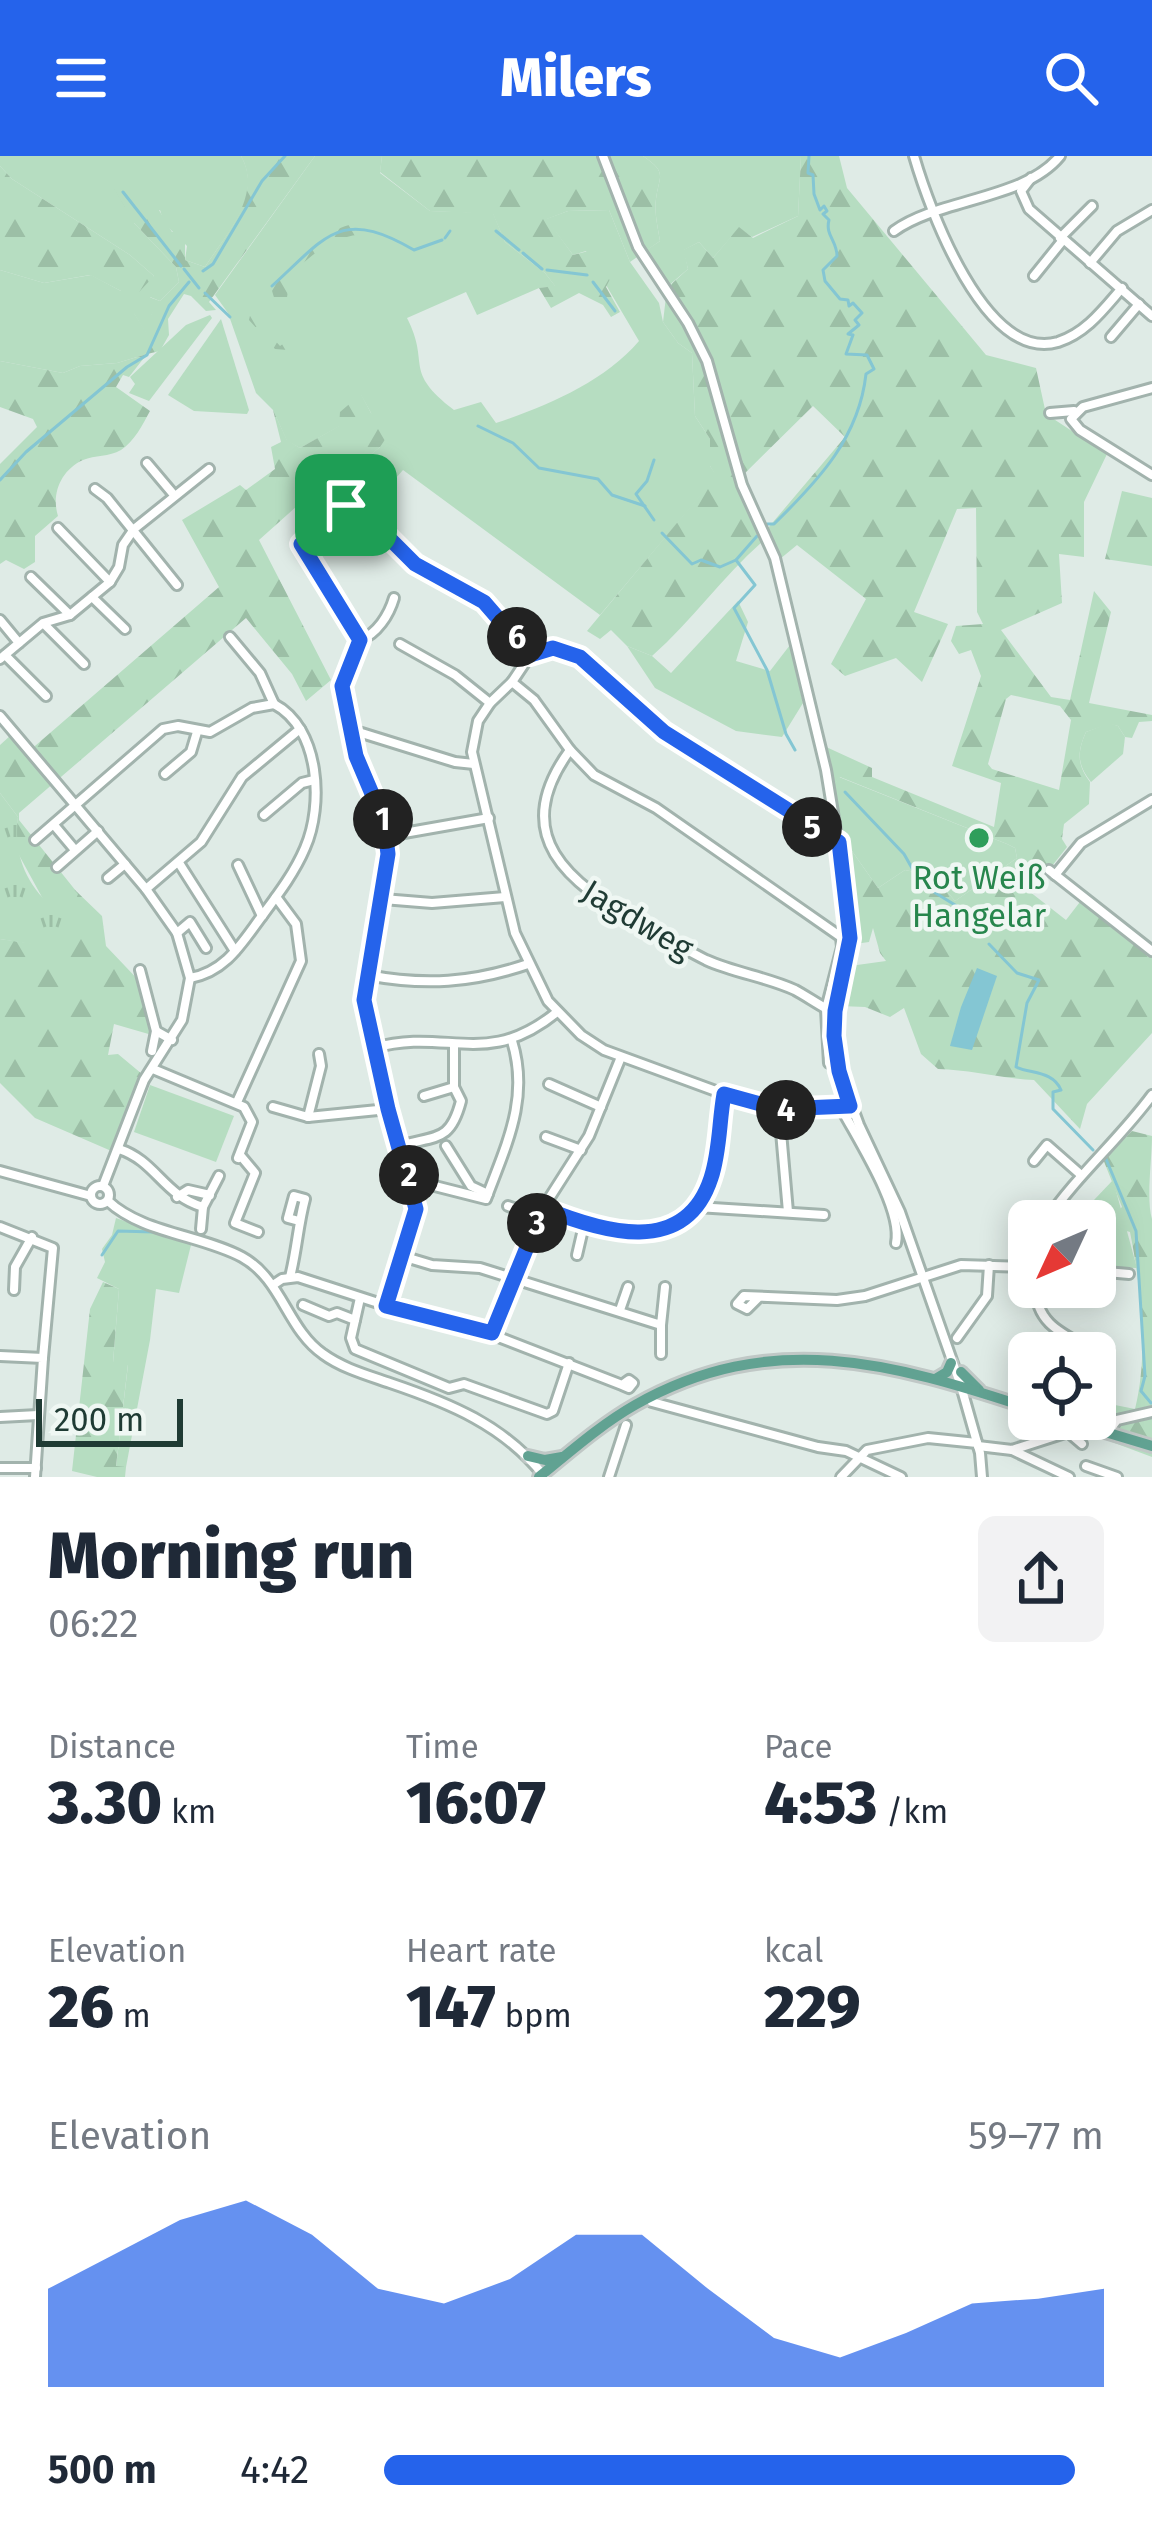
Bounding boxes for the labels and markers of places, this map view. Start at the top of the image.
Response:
pin [295,454,397,556]
pin: 6 [487,607,547,667]
pin: 1 [353,789,413,849]
pin: 5 [782,797,842,857]
marker: Rot Weiß Hangelar [966,825,992,851]
place label: Rot Weiß Hangelar [912,858,1047,936]
pin: 4 [756,1080,816,1140]
pin: 2 [379,1145,439,1205]
pin: 3 [507,1193,567,1253]

